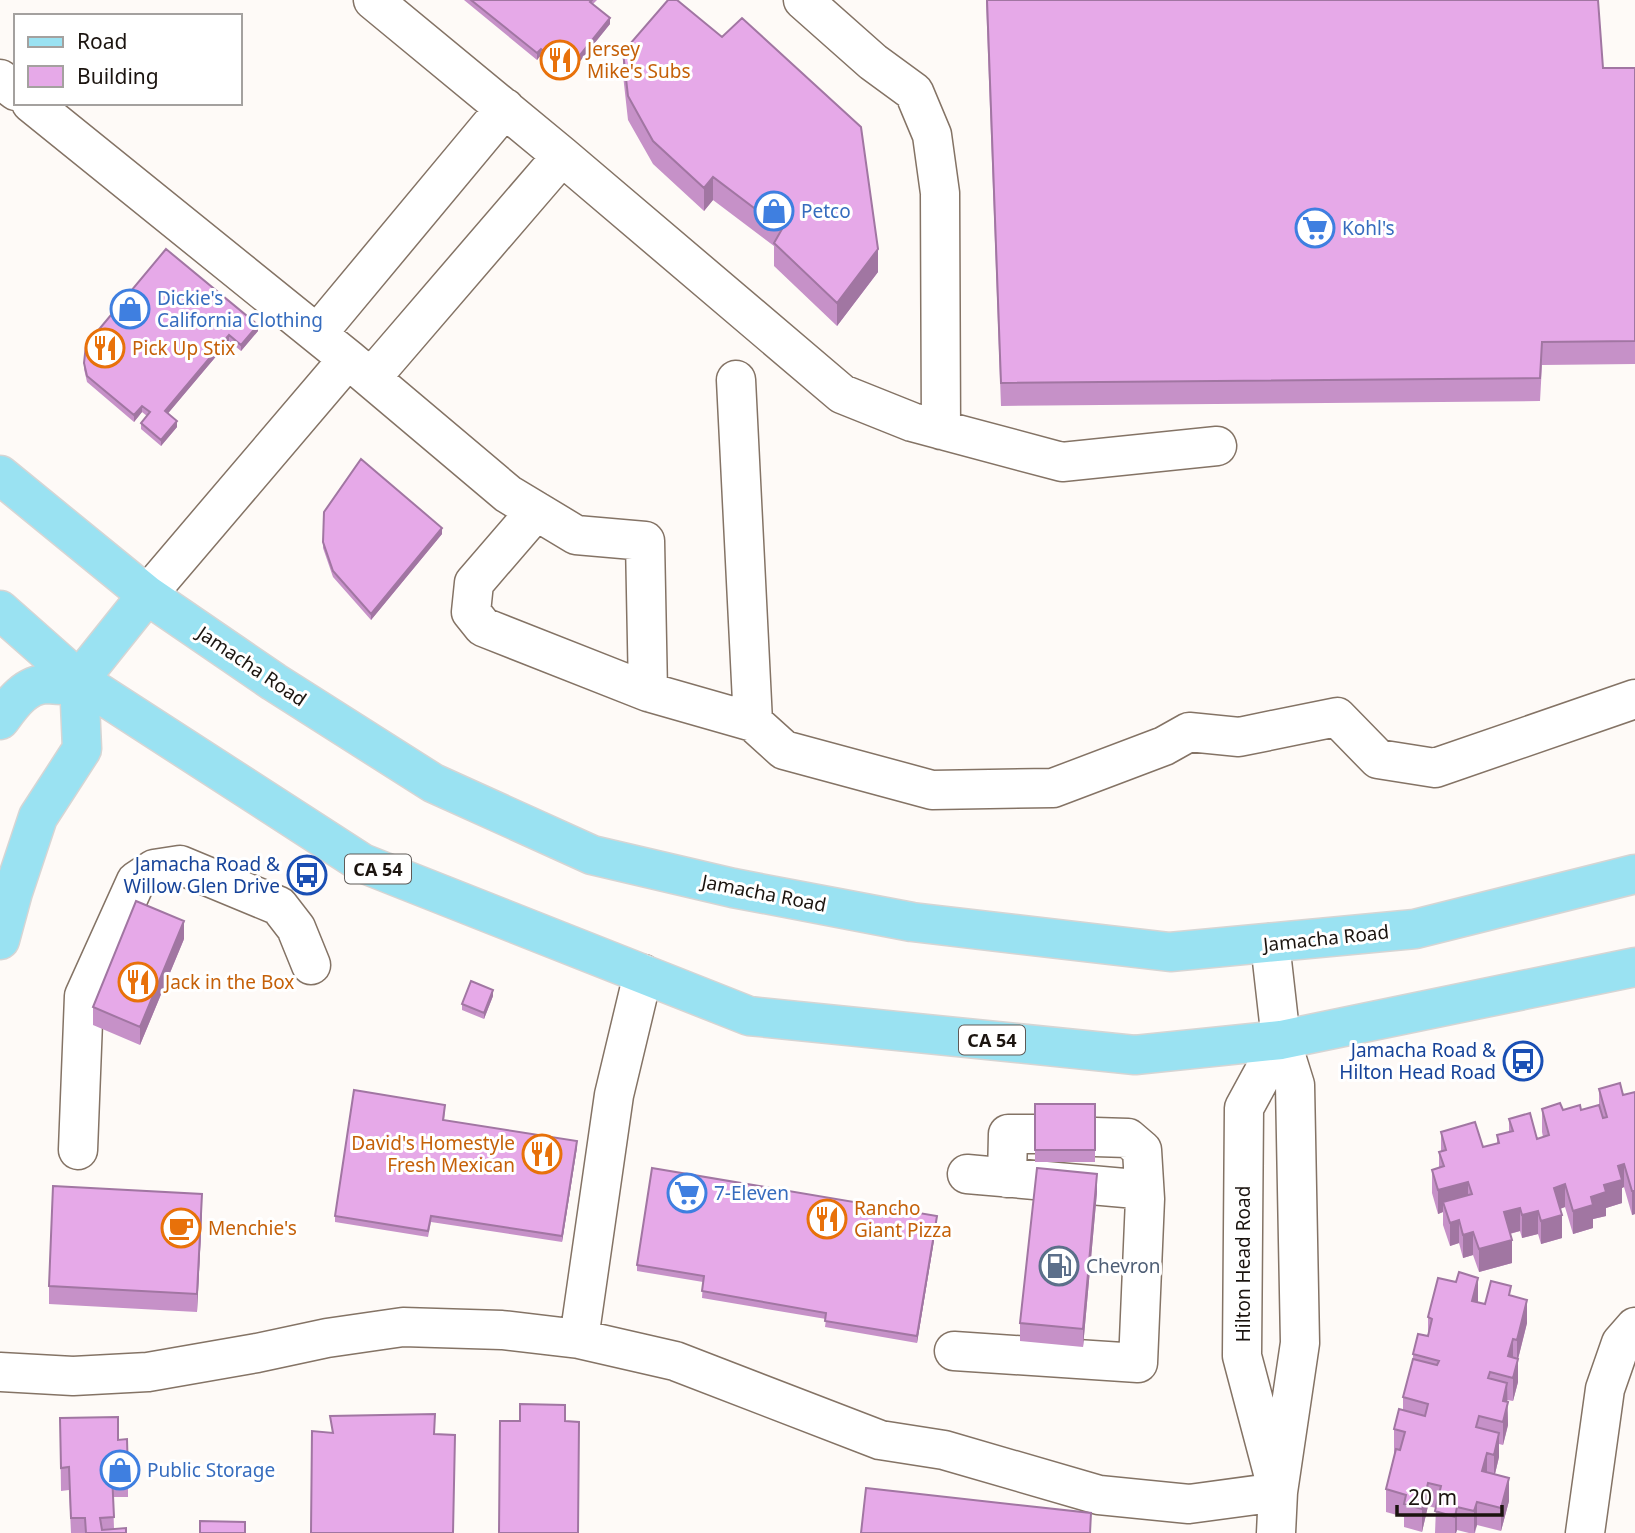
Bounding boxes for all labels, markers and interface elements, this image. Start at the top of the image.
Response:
legend [14,14,242,105]
text: Road [77,27,127,55]
place label: Jersey Mike's Subs [585,36,691,84]
restaurant icon: Jersey Mike's Subs [539,39,581,81]
text: Building [77,62,159,90]
shop icon: Petco [753,190,795,232]
place label: Petco [801,198,851,224]
supermarket icon: Kohl's [1294,207,1336,249]
place label: Kohl's [1342,215,1395,241]
place label: Dickie's California Clothing [157,285,323,333]
shop icon: Dickie's California Clothing [109,288,151,330]
restaurant icon: Pick Up Stix [84,327,126,369]
place label: Pick Up Stix [132,335,235,361]
street label: Jamacha Road [191,619,312,712]
place label: Jamacha Road & Willow Glen Drive [124,851,280,899]
bus stop icon: Jamacha Road & Willow Glen Drive [286,854,328,896]
road number: CA 54 [345,854,411,884]
street label: Jamacha Road [698,868,829,918]
street label: Jamacha Road [1260,918,1390,958]
restaurant icon: Jack in the Box [117,961,159,1003]
place label: Jack in the Box [163,969,294,995]
road number: CA 54 [959,1026,1025,1055]
place label: Jamacha Road & Hilton Head Road [1339,1037,1496,1085]
bus stop icon: Jamacha Road & Hilton Head Road [1502,1040,1544,1082]
place label: David's Homestyle Fresh Mexican [351,1130,515,1178]
restaurant icon: David's Homestyle Fresh Mexican [521,1133,563,1175]
supermarket icon: 7-Eleven [666,1172,708,1214]
place label: 7-Eleven [714,1180,789,1206]
street label: Hilton Head Road [1230,1186,1256,1342]
place label: Rancho Giant Pizza [854,1195,952,1243]
restaurant icon: Rancho Giant Pizza [806,1198,848,1240]
cafe icon: Menchie's [160,1207,202,1249]
place label: Menchie's [208,1215,297,1241]
fuel station icon: Chevron [1038,1245,1080,1287]
place label: Chevron [1086,1253,1160,1279]
shop icon: Public Storage [99,1449,141,1491]
place label: Public Storage [147,1457,275,1483]
scale bar [1397,1474,1502,1518]
text: 20 m [1408,1483,1457,1511]

